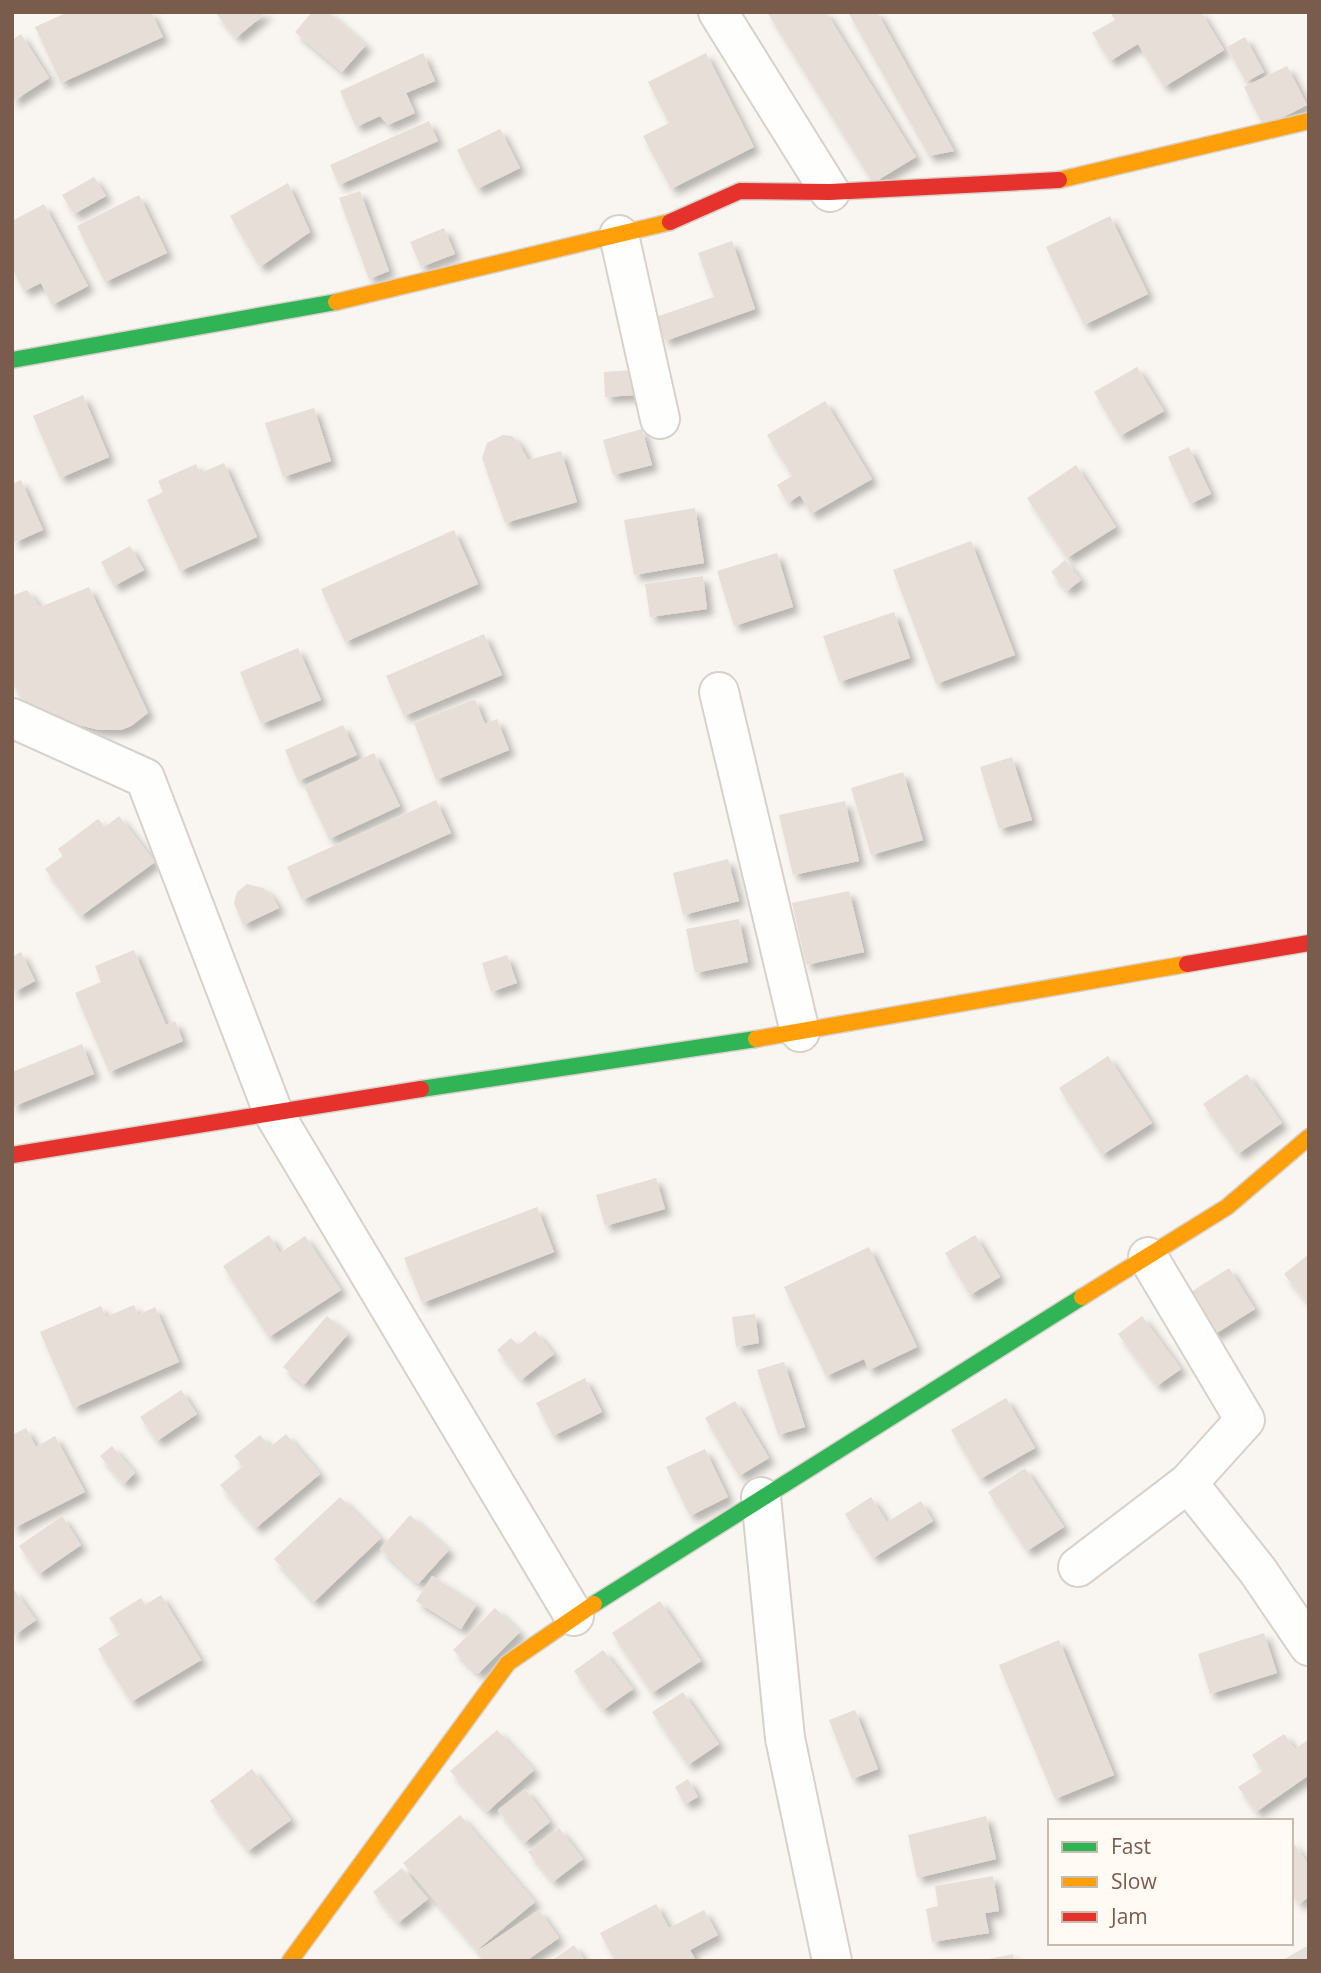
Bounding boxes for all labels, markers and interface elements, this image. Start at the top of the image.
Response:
legend [1048,1819,1293,1945]
text: Fast [1111,1832,1151,1860]
text: Slow [1111,1867,1157,1895]
text: Jam [1109,1902,1148,1930]

